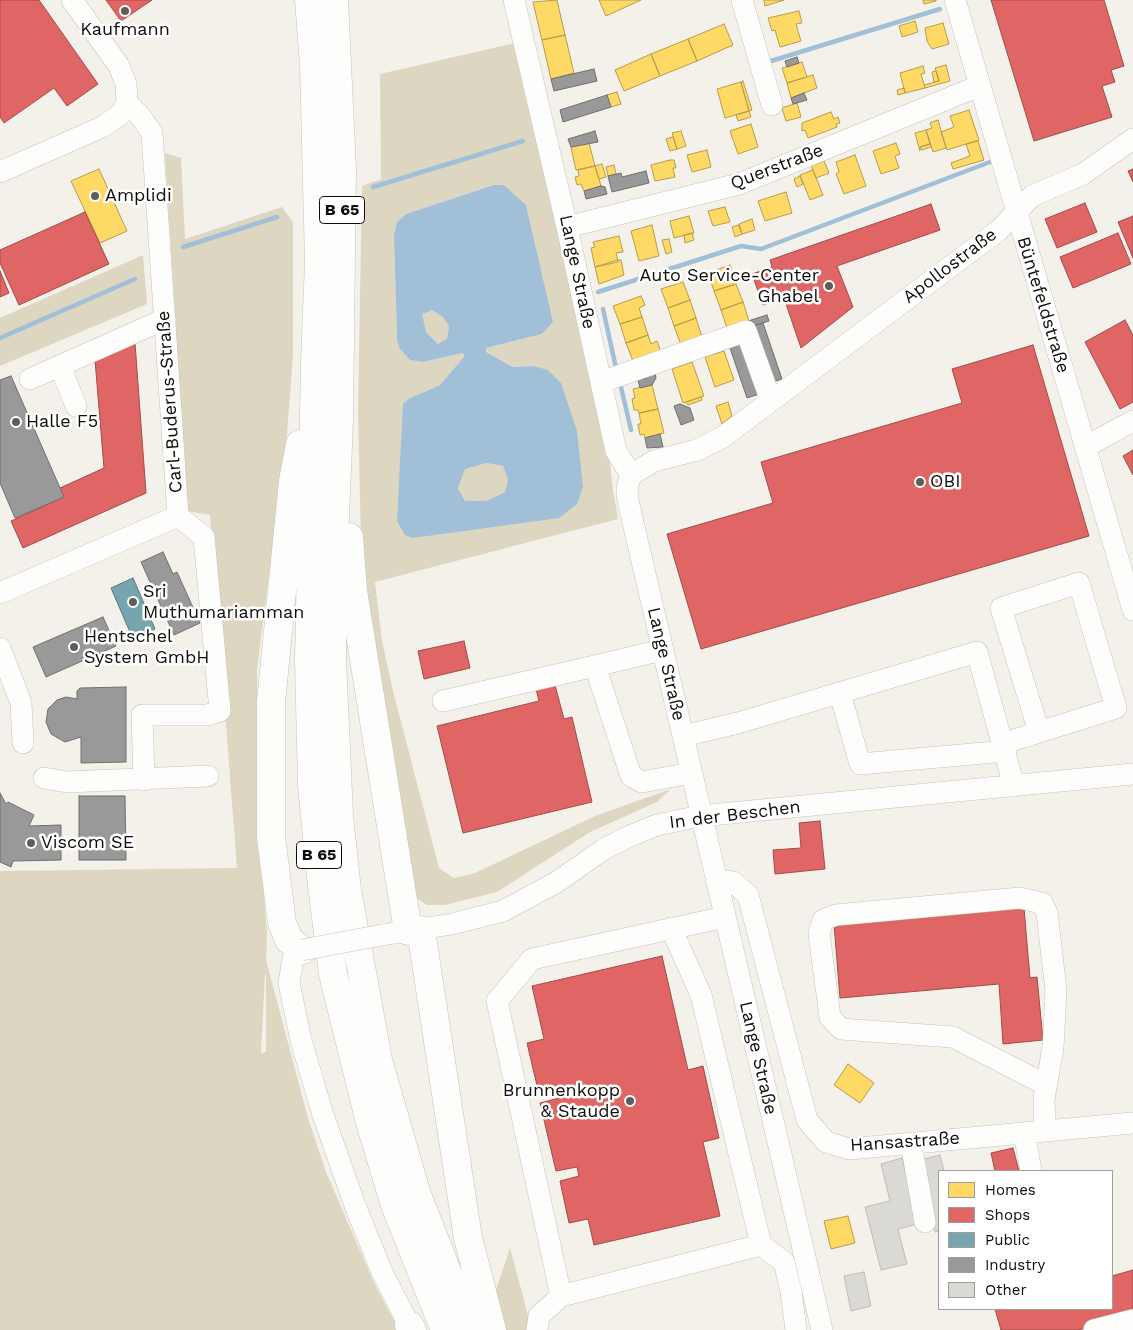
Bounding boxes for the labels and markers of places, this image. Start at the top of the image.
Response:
marker: Kaufmann [119,5,131,17]
place label: Kaufmann [80,19,170,41]
place label: Amplidi [105,185,172,207]
marker: Amplidi [89,190,101,202]
place label: Auto Service-Center Ghabel [640,265,819,308]
marker: Auto Service-Center Ghabel [823,280,835,292]
place label: Halle F5 [26,411,98,433]
marker: Halle F5 [10,416,22,428]
place label: OBI [930,471,961,493]
marker: OBI [914,476,926,488]
place label: Sri Muthumariamman [143,581,304,624]
marker: Sri Muthumariamman [127,596,139,608]
place label: Hentschel System GmbH [84,626,209,669]
marker: Hentschel System GmbH [68,641,80,653]
place label: Viscom SE [41,832,134,854]
marker: Viscom SE [25,837,37,849]
place label: Brunnenkopp & Staude [503,1080,620,1122]
marker: Brunnenkopp & Staude [624,1095,636,1107]

